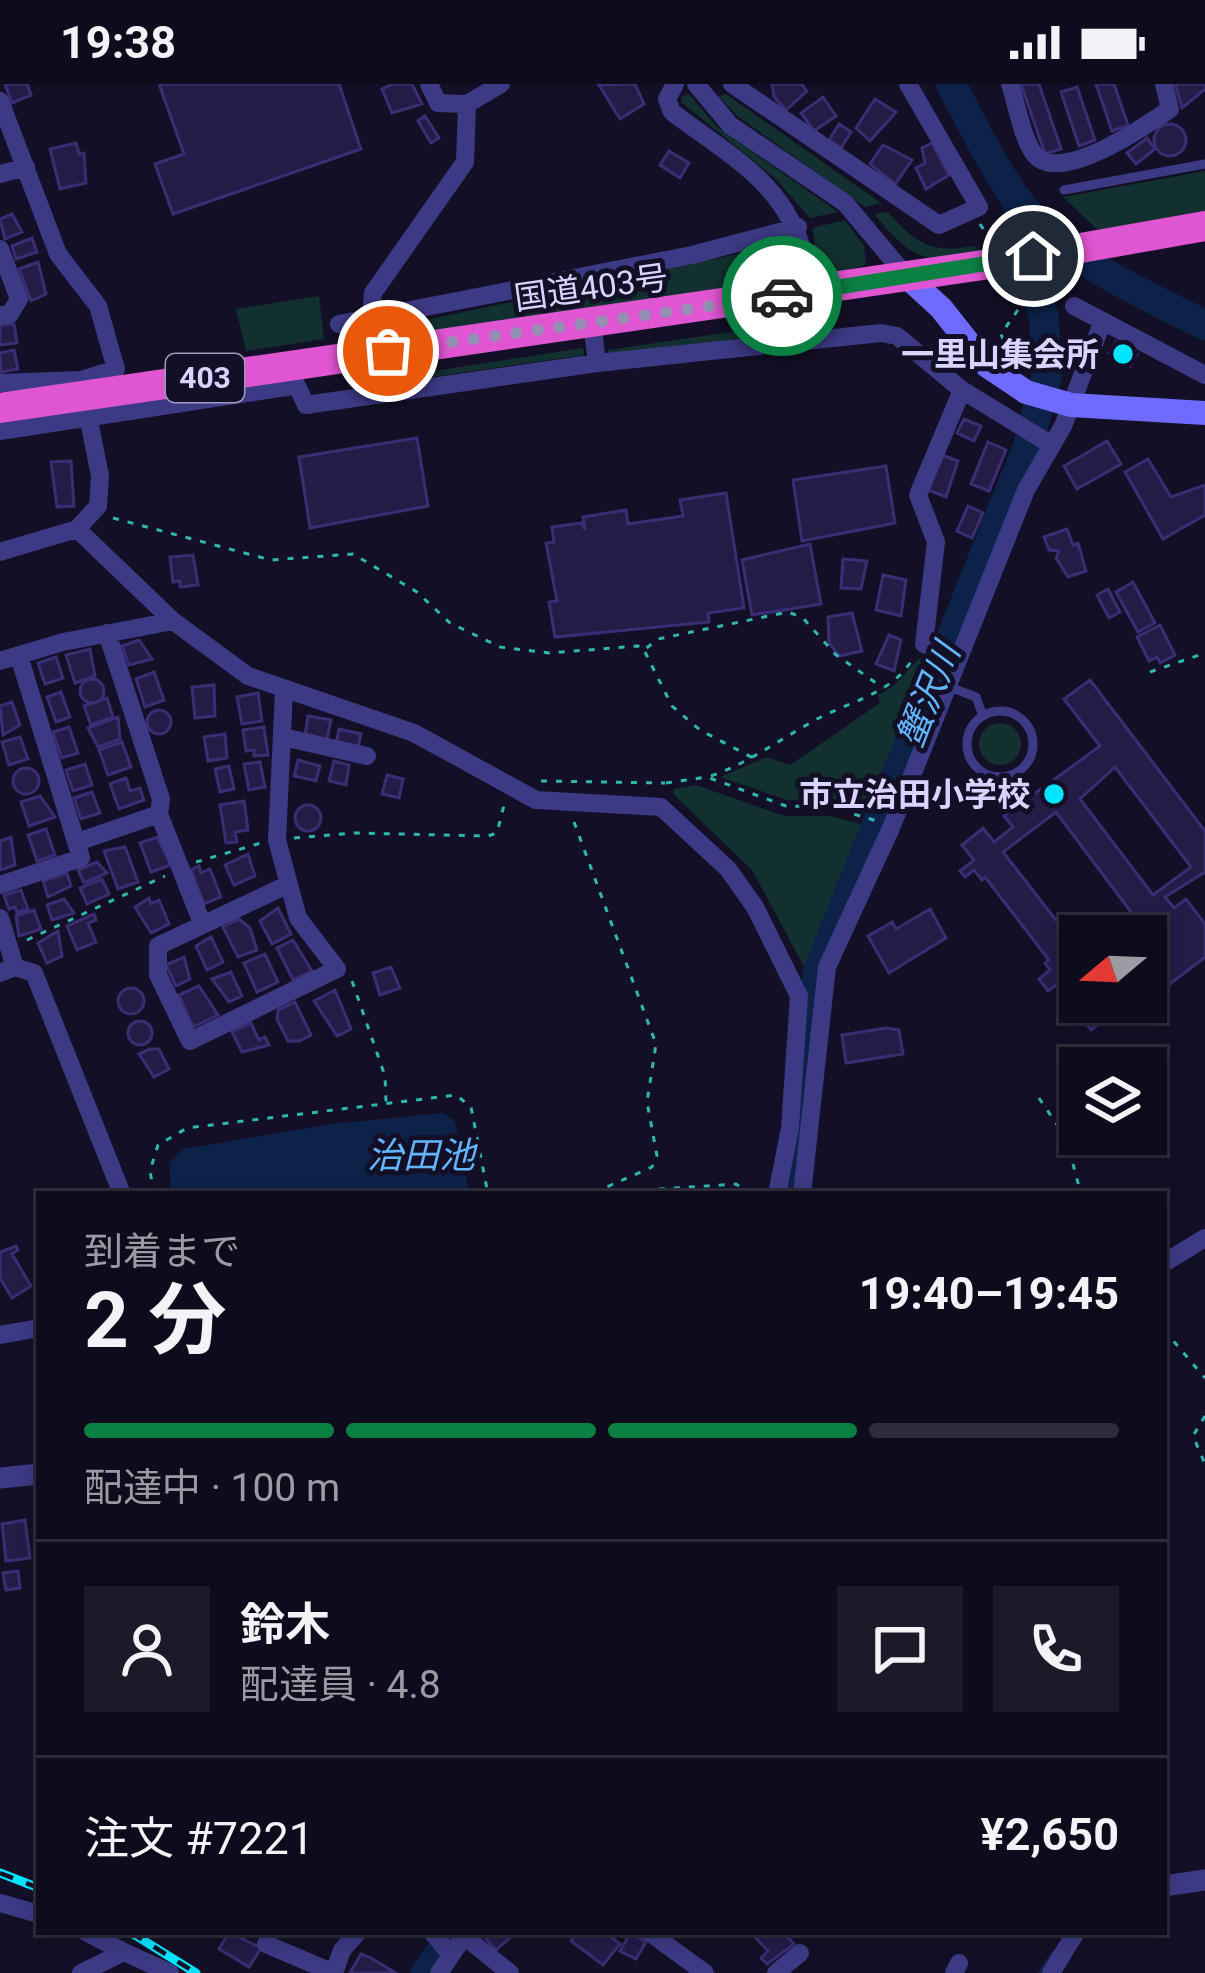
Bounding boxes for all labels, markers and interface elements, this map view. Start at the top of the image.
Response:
text: 19:38 [60,16,176,69]
pin [982,205,1084,307]
icon: home [1000,223,1066,289]
courier [722,236,842,356]
street label: 国道403号 [512,257,670,318]
icon: car [749,263,815,329]
pin [337,300,439,402]
icon: bag [355,318,421,384]
place label: 一里山集会所 [901,335,1099,374]
marker: 一里山集会所 [1110,341,1136,367]
road number: 403 [166,354,244,402]
water label: 蟹沢川 [889,634,970,753]
place label: 市立治田小学校 [799,775,1030,814]
marker: 市立治田小学校 [1041,781,1067,807]
north arrow [1059,915,1167,1023]
map controls [1059,915,1167,1155]
button: layers [1059,1047,1167,1155]
water label: 治田池 [367,1135,478,1177]
text: 到着まで [84,1229,240,1275]
text: 19:40–19:45 [859,1267,1119,1320]
text: 2 分 [84,1275,226,1366]
text: 配達中 · 100 m [84,1465,340,1511]
button: person [84,1586,210,1712]
button: chat [837,1586,963,1712]
button: phone [993,1586,1119,1712]
text: 鈴木 [240,1598,330,1651]
text: 配達員 · 4.8 [240,1662,441,1708]
text: ¥2,650 [981,1808,1119,1861]
text: 注文 #7221 [84,1812,314,1865]

